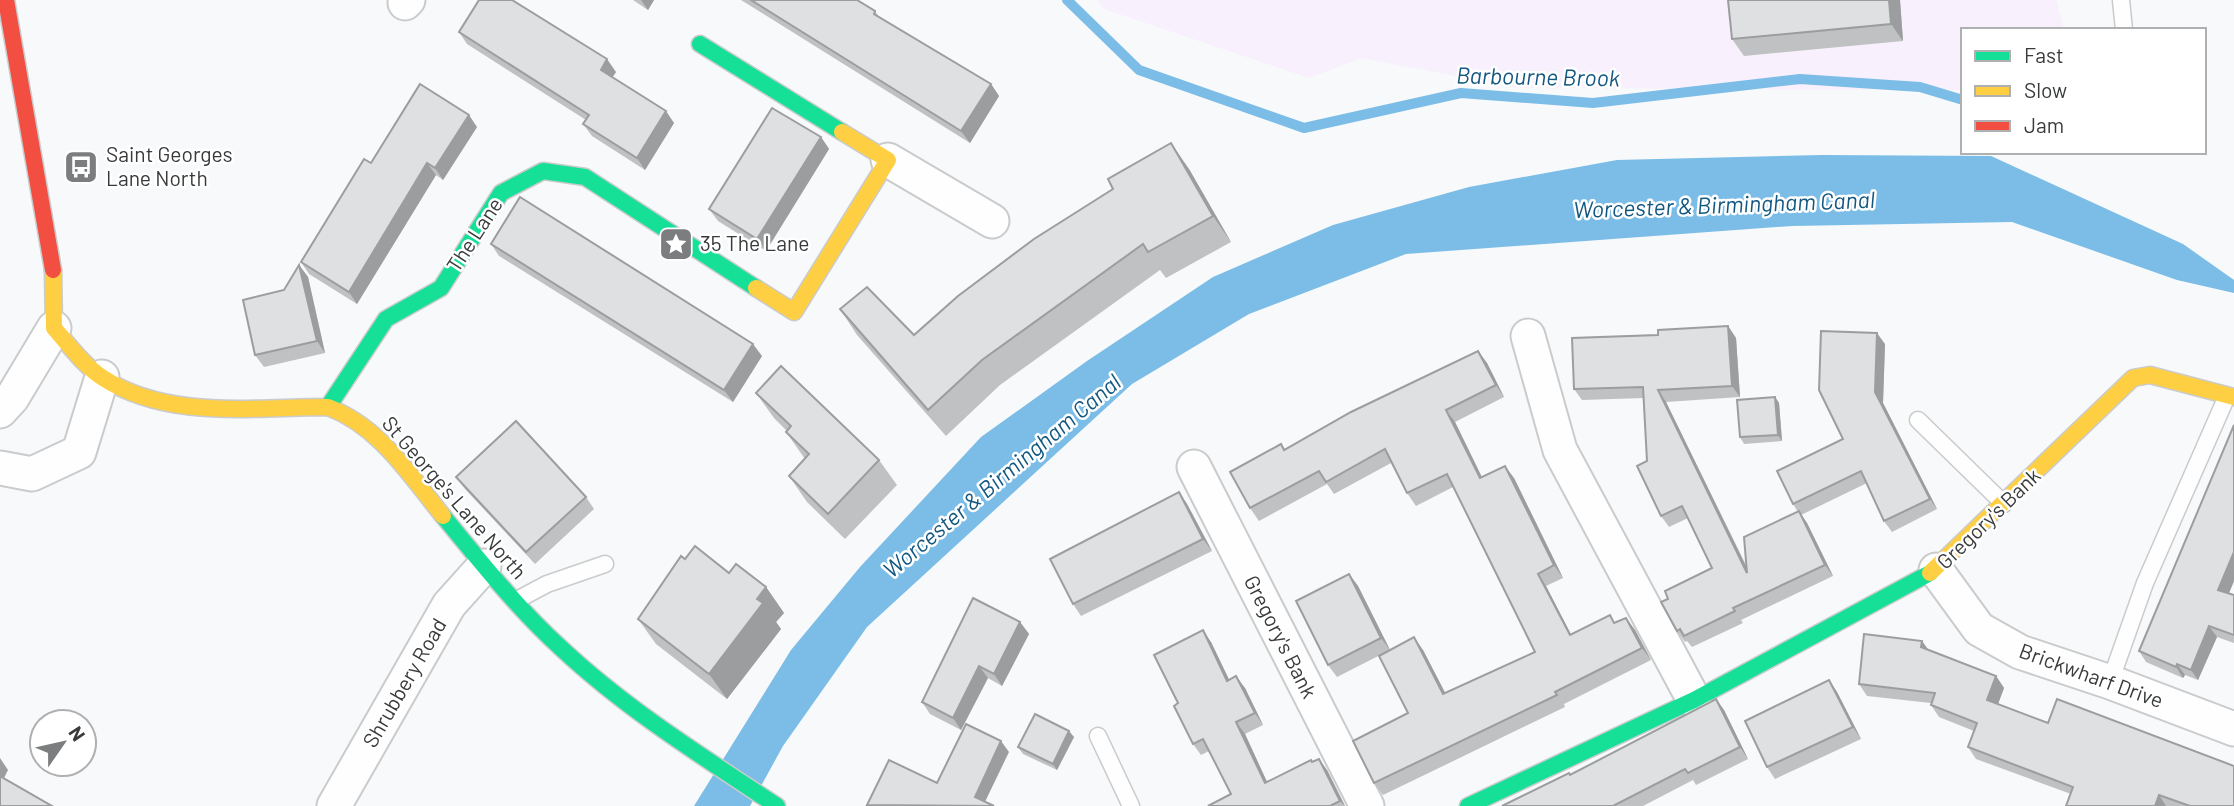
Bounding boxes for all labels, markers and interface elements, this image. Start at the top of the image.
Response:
legend [1961,28,2206,154]
text: Fast [2024,42,2064,67]
water label: Barbourne Brook [1456,61,1620,91]
text: Slow [2024,77,2067,102]
text: Jam [2024,112,2064,137]
place label: Saint Georges Lane North [106,141,233,190]
bus stop icon: Saint Georges Lane North [62,148,100,186]
water label: Worcester & Birmingham Canal [1573,185,1875,223]
street label: The Lane [441,192,507,276]
place icon: 35 The Lane [657,225,695,263]
place label: 35 The Lane [700,230,809,255]
water label: Worcester & Birmingham Canal [877,368,1126,583]
street label: St George's Lane North [378,411,533,583]
street label: Gregory's Bank [1931,462,2045,574]
street label: Gregory's Bank [1240,571,1323,702]
street label: Shrubbery Road [357,613,451,751]
street label: Brickwharf Drive [2016,637,2167,712]
north arrow [28,708,98,778]
text: N [64,722,91,745]

